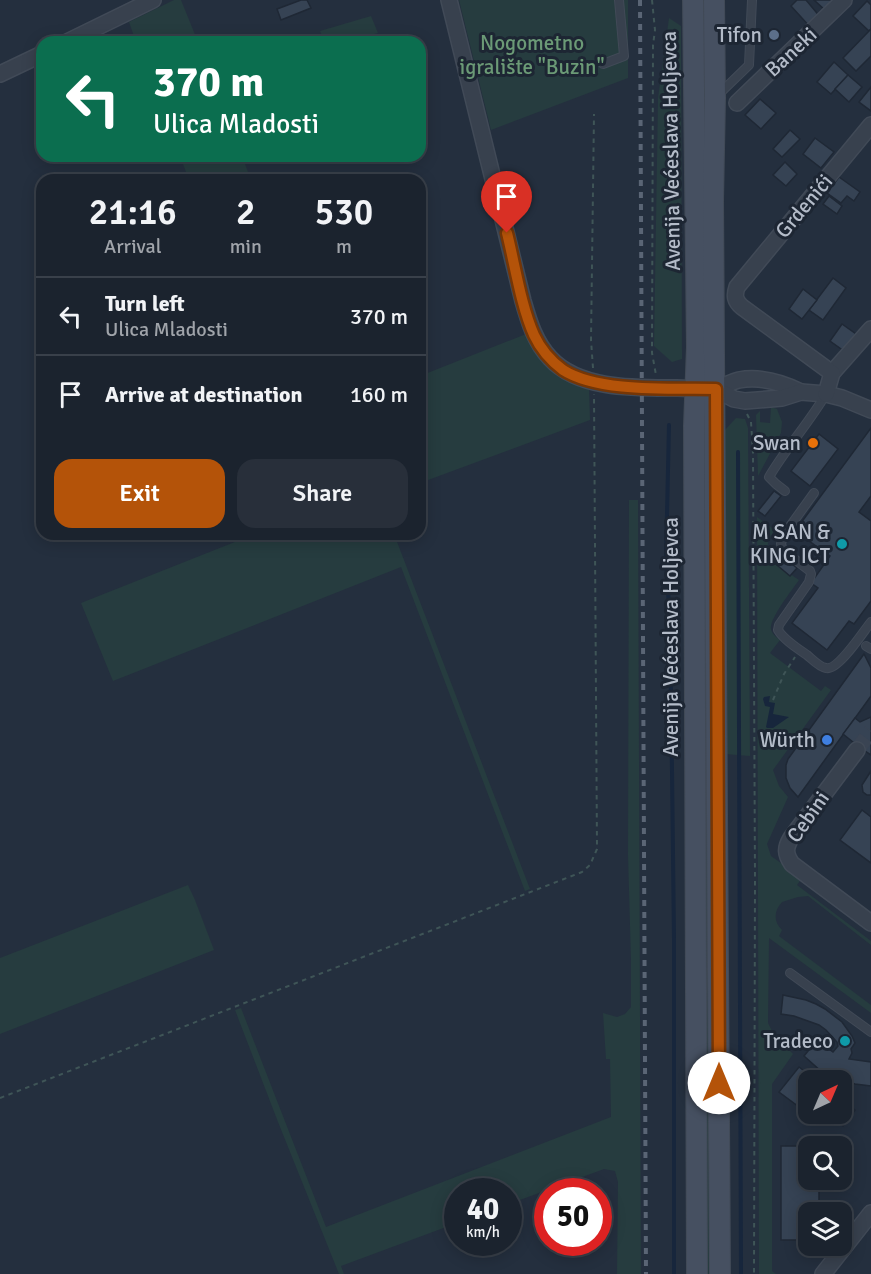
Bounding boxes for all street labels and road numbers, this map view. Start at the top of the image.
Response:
street label: Baneki [760,22,822,82]
street label: Avenija Većeslava Holjevca [656,31,686,271]
street label: Grdenići [770,169,838,243]
street label: Avenija Većeslava Holjevca [658,517,684,757]
street label: Cebini [781,786,835,848]

